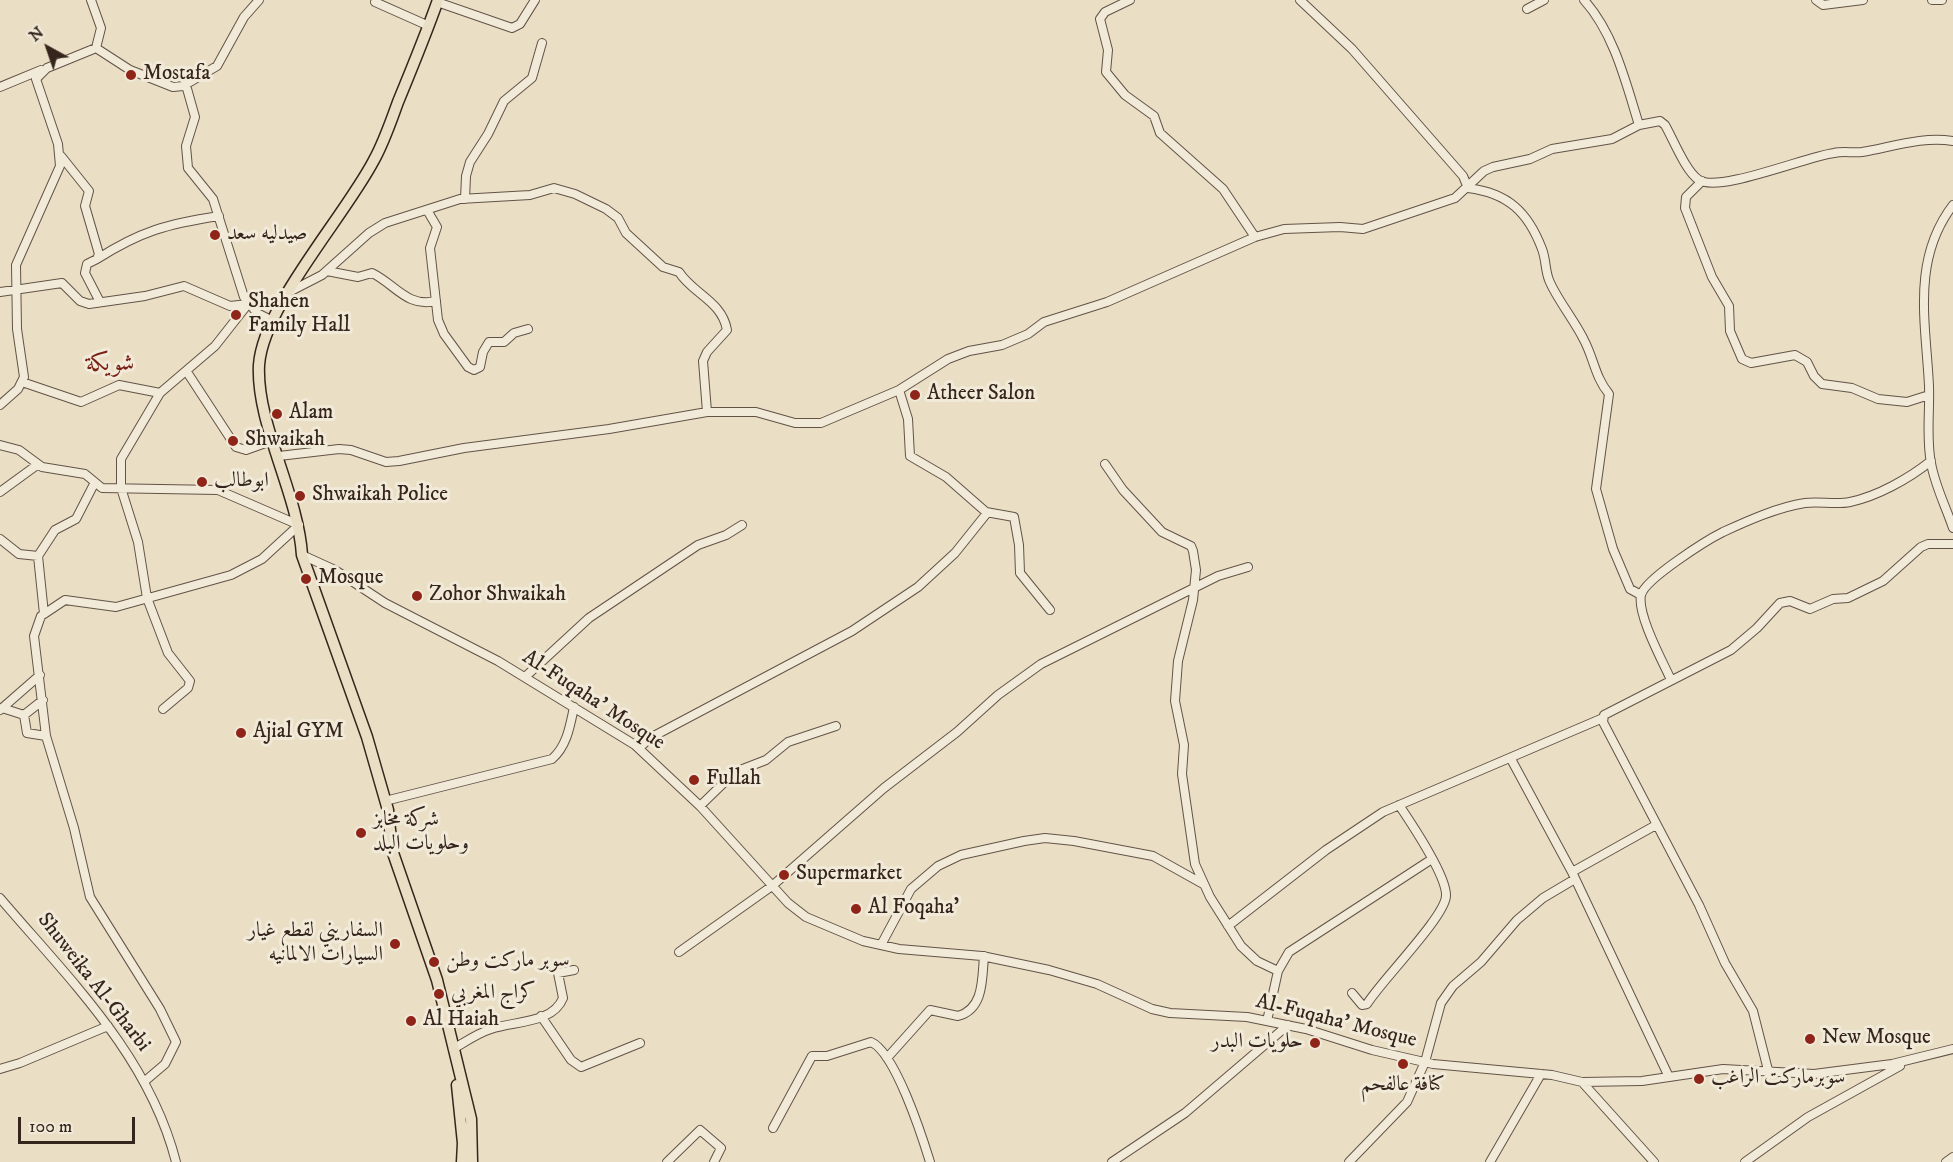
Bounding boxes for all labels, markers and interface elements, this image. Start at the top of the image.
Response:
north arrow [18,18,78,78]
text: N [25,22,48,46]
place label: Mostafa [143,62,210,88]
marker: Mostafa [124,68,138,82]
place label: صيدليه سعد [227,222,307,248]
marker: صيدليه سعد [208,228,222,242]
place label: Shahen Family Hall [248,290,350,340]
marker: Shahen Family Hall [229,308,243,322]
district label: شويكة [86,351,134,379]
place label: Atheer Salon [927,382,1035,408]
marker: Atheer Salon [908,388,922,402]
place label: Alam [289,401,333,427]
marker: Alam [270,407,284,421]
place label: Shwaikah [245,428,325,454]
marker: Shwaikah [226,434,240,448]
place label: ابوطالب [214,469,269,495]
marker: ابوطالب [195,475,209,489]
place label: Shwaikah Police [312,483,448,509]
marker: Shwaikah Police [293,489,307,503]
place label: Mosque [318,566,383,592]
marker: Mosque [299,572,313,586]
place label: Zohor Shwaikah [429,583,566,609]
marker: Zohor Shwaikah [410,589,424,603]
street label: Al-Fuqaha' Mosque [517,646,669,756]
place label: Ajial GYM [253,720,344,746]
marker: Ajial GYM [234,726,248,740]
place label: Fullah [706,767,761,793]
marker: Fullah [687,773,701,787]
place label: شركة مخابز وحلويات البلد [373,808,469,858]
marker: شركة مخابز وحلويات البلد [354,826,368,840]
place label: Supermarket [796,862,902,888]
marker: Supermarket [777,868,791,882]
place label: Al Foqaha' [868,896,959,922]
marker: Al Foqaha' [849,902,863,916]
street label: Shuweika Al-Gharbi [31,909,155,1057]
place label: السفاريني لقطع غيار السيارات الالمانيه [248,919,383,969]
marker: السفاريني لقطع غيار السيارات الالمانيه [388,937,402,951]
place label: سوبر ماركت وطن [446,949,570,975]
marker: سوبر ماركت وطن [427,955,441,969]
place label: كراج المغربي [451,981,536,1007]
marker: كراج المغربي [432,987,446,1001]
street label: Al-Fuqaha' Mosque [1253,990,1419,1054]
place label: Al Haiah [423,1008,499,1034]
marker: Al Haiah [404,1014,418,1028]
place label: New Mosque [1822,1026,1931,1052]
place label: حلويات البدر [1211,1030,1303,1056]
marker: New Mosque [1803,1032,1817,1046]
marker: حلويات البدر [1308,1036,1322,1050]
marker: كنافة عالفحم [1396,1057,1410,1071]
place label: سوبرماركت الراغب [1711,1066,1845,1092]
marker: سوبرماركت الراغب [1692,1072,1706,1086]
place label: كنافة عالفحم [1361,1073,1445,1099]
scale bar [21,1105,138,1143]
text: 100 m [29,1116,72,1138]

